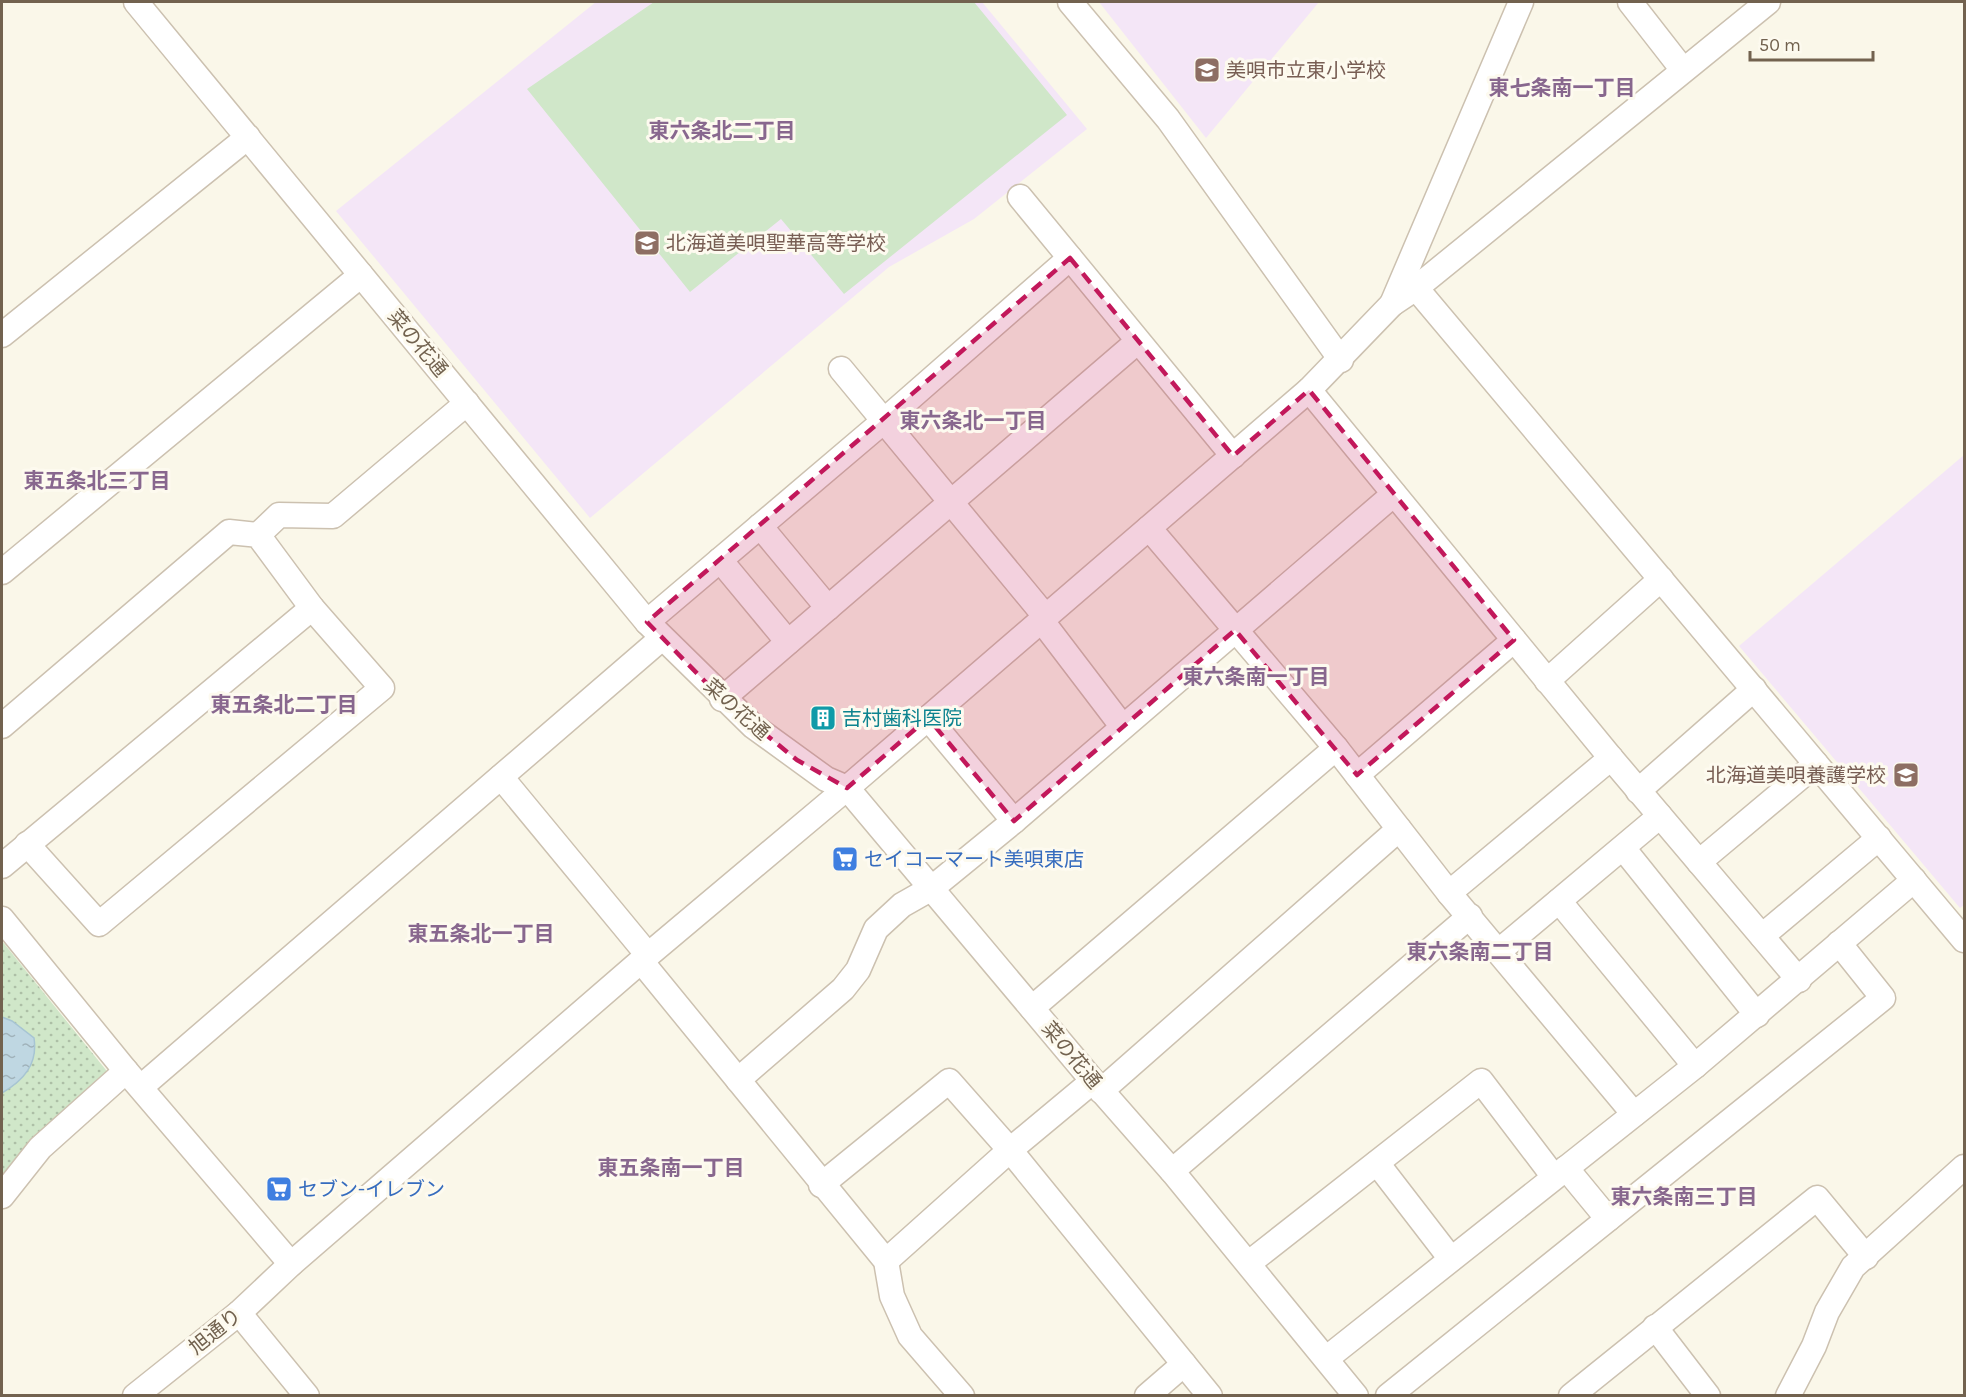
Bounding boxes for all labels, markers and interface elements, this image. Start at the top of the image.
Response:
scale bar [1750,24,1873,62]
text: 50 m [1759,34,1801,56]
school or university icon: 美唄市立東小学校 [1192,55,1222,85]
place label: 美唄市立東小学校 [1226,59,1386,82]
district label: 東七条南一丁目 [1489,76,1636,100]
district label: 東六条北二丁目 [649,119,796,143]
school or university icon: 北海道美唄聖華高等学校 [632,228,662,258]
place label: 北海道美唄聖華高等学校 [666,232,886,255]
street label: 菜の花通 [383,305,452,381]
district label: 東六条北一丁目 [900,409,1047,433]
district label: 東五条北三丁目 [24,469,171,493]
district label: 東六条南一丁目 [1183,665,1330,689]
street label: 菜の花通 [699,674,774,745]
district label: 東五条北二丁目 [211,693,358,717]
building icon: 吉村歯科医院 [808,703,838,733]
place label: 吉村歯科医院 [842,707,962,730]
school or university icon: 北海道美唄養護学校 [1891,760,1921,790]
place label: 北海道美唄養護学校 [1706,764,1886,787]
supermarket icon: セイコーマート美唄東店 [830,844,860,874]
place label: セイコーマート美唄東店 [864,848,1084,871]
district label: 東五条北一丁目 [408,922,555,946]
district label: 東六条南二丁目 [1407,940,1554,964]
street label: 菜の花通 [1037,1017,1106,1093]
district label: 東五条南一丁目 [598,1156,745,1180]
supermarket icon: セブン-イレブン [264,1174,294,1204]
place label: セブン-イレブン [298,1178,445,1201]
district label: 東六条南三丁目 [1611,1185,1758,1209]
street label: 旭通り [185,1304,246,1359]

